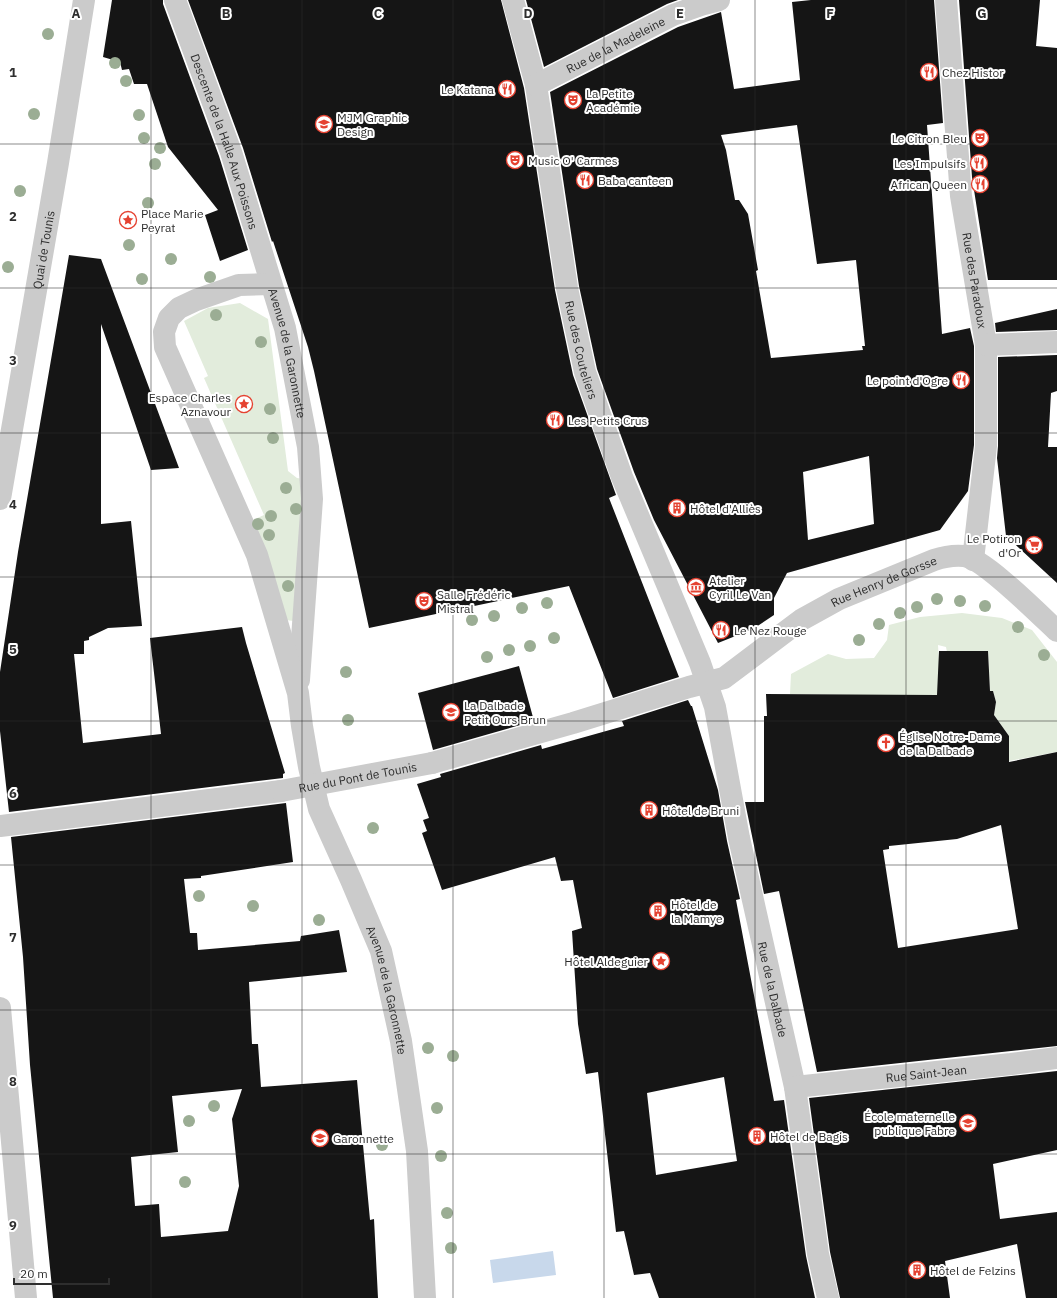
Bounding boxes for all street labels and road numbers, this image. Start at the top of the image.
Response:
street label: Rue de la Madeleine [563,13,668,76]
street label: Descente de la Halle Aux Poissons [188,52,262,231]
street label: Quai de Tounis [29,209,57,290]
street label: Rue des Paradoux [960,231,991,329]
street label: Avenue de la Garonnette [266,286,310,420]
street label: Rue des Couteliers [562,299,602,401]
street label: Rue Henry de Gorsse [828,552,939,610]
street label: Rue du Pont de Tounis [297,758,418,795]
street label: Avenue de la Garonnette [364,923,410,1056]
street label: Rue de la Dalbade [755,940,791,1039]
street label: Rue Saint-Jean [885,1061,968,1085]

